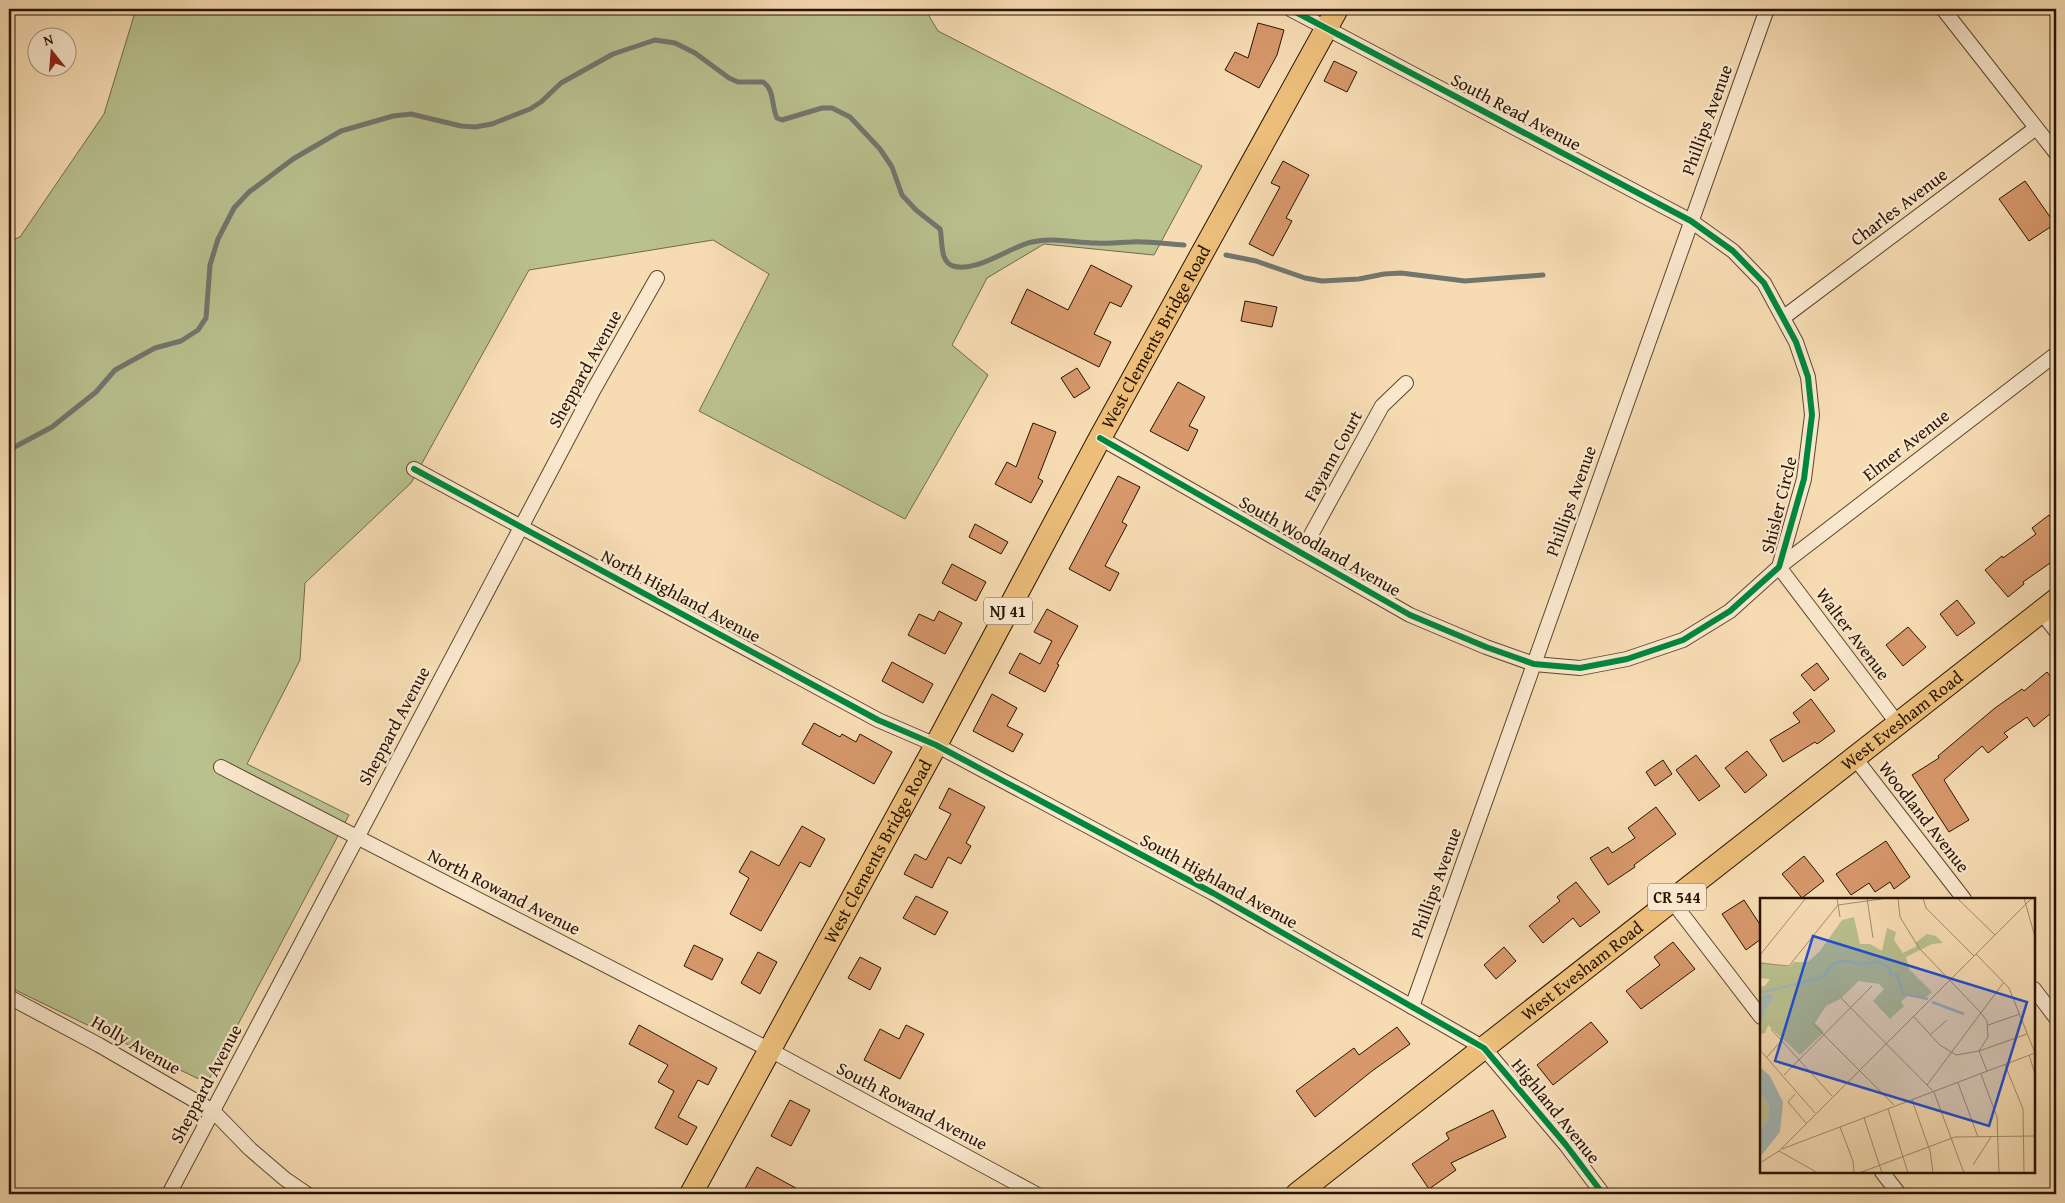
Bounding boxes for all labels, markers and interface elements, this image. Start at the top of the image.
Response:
north arrow [28,28,78,78]
text: N [41,28,56,50]
street label: Phillips Avenue [1674,61,1739,179]
street label: South Read Avenue [1446,66,1586,157]
street label: Charles Avenue [1844,161,1953,252]
street label: West Clements Bridge Road [1094,240,1217,433]
street label: Sheppard Avenue [541,305,628,433]
street label: Elmer Avenue [1856,402,1955,487]
street label: Fayann Court [1296,405,1369,506]
street label: Phillips Avenue [1538,442,1603,560]
street label: Shisler Circle [1753,454,1804,556]
street label: South Woodland Avenue [1234,488,1406,603]
street label: North Highland Avenue [597,542,766,649]
street label: Walter Avenue [1810,582,1897,686]
road number: NJ 41 [984,598,1032,624]
street label: Sheppard Avenue [351,661,436,790]
street label: West Evesham Road [1835,664,1969,777]
street label: West Clements Bridge Road [816,754,939,948]
street label: Woodland Avenue [1872,755,1977,878]
street label: Phillips Avenue [1403,824,1468,942]
street label: South Highland Avenue [1135,826,1303,935]
street label: North Rowand Avenue [423,841,585,942]
road number: CR 544 [1648,884,1706,910]
inset map [1760,898,2035,1173]
street label: West Evesham Road [1515,914,1649,1027]
street label: Holly Avenue [86,1008,186,1081]
street label: Sheppard Avenue [163,1019,248,1148]
street label: Highland Avenue [1505,1052,1607,1169]
street label: South Rowand Avenue [832,1054,992,1157]

